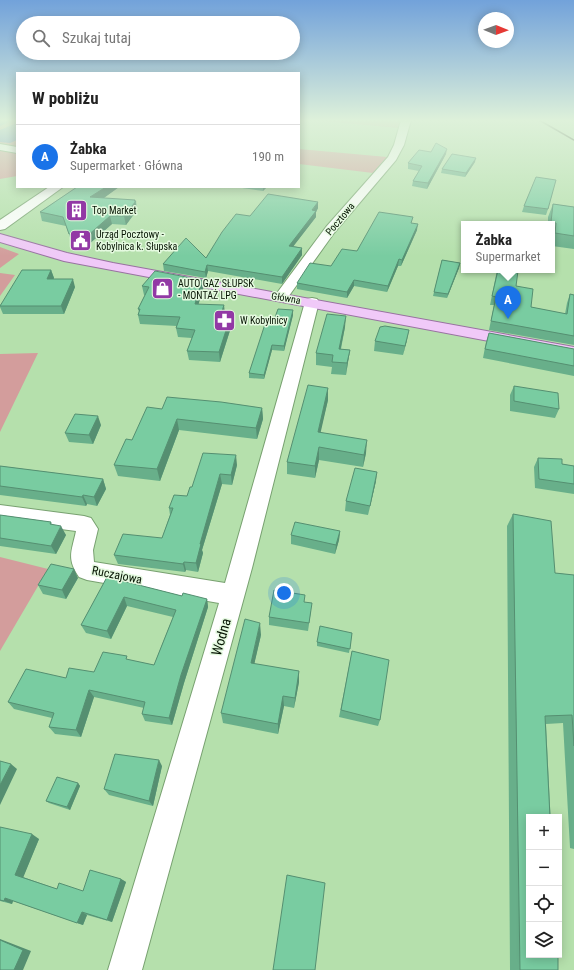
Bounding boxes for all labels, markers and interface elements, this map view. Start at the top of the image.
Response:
north arrow [478,12,514,48]
search box [16,16,300,60]
icon: search [30,27,52,49]
text: Szukaj tutaj [62,29,131,47]
text: W pobliżu [32,88,99,108]
text: Żabka [70,140,107,158]
text: A [41,149,49,164]
text: 190 m [252,149,284,164]
text: Supermarket · Główna [70,158,183,173]
building icon: Top Market [63,197,89,223]
street label: Pocztowa [323,200,357,237]
place label: Top Market [92,205,136,216]
popup [461,221,555,273]
public building icon: Urząd Pocztowy - Kobylnica k. Słupska [68,227,94,253]
place label: Urząd Pocztowy - Kobylnica k. Słupska [96,229,177,252]
text: Żabka [475,231,512,249]
text: Supermarket [475,249,541,264]
shop icon: AUTO GAZ SŁUPSK - MONTAŻ LPG [150,276,176,302]
place label: AUTO GAZ SŁUPSK - MONTAŻ LPG [178,278,254,301]
pin: A [495,286,521,319]
street label: Główna [270,290,302,306]
pharmacy icon: W Kobylnicy [211,307,237,333]
place label: W Kobylnicy [240,315,288,326]
street label: Ruczajowa [91,563,144,587]
your location [274,583,294,603]
street label: Wodna [208,617,234,657]
map controls [526,814,562,958]
button: + [526,814,562,850]
button: − [526,850,562,886]
button: locate [526,886,562,922]
button: layers [526,922,562,958]

